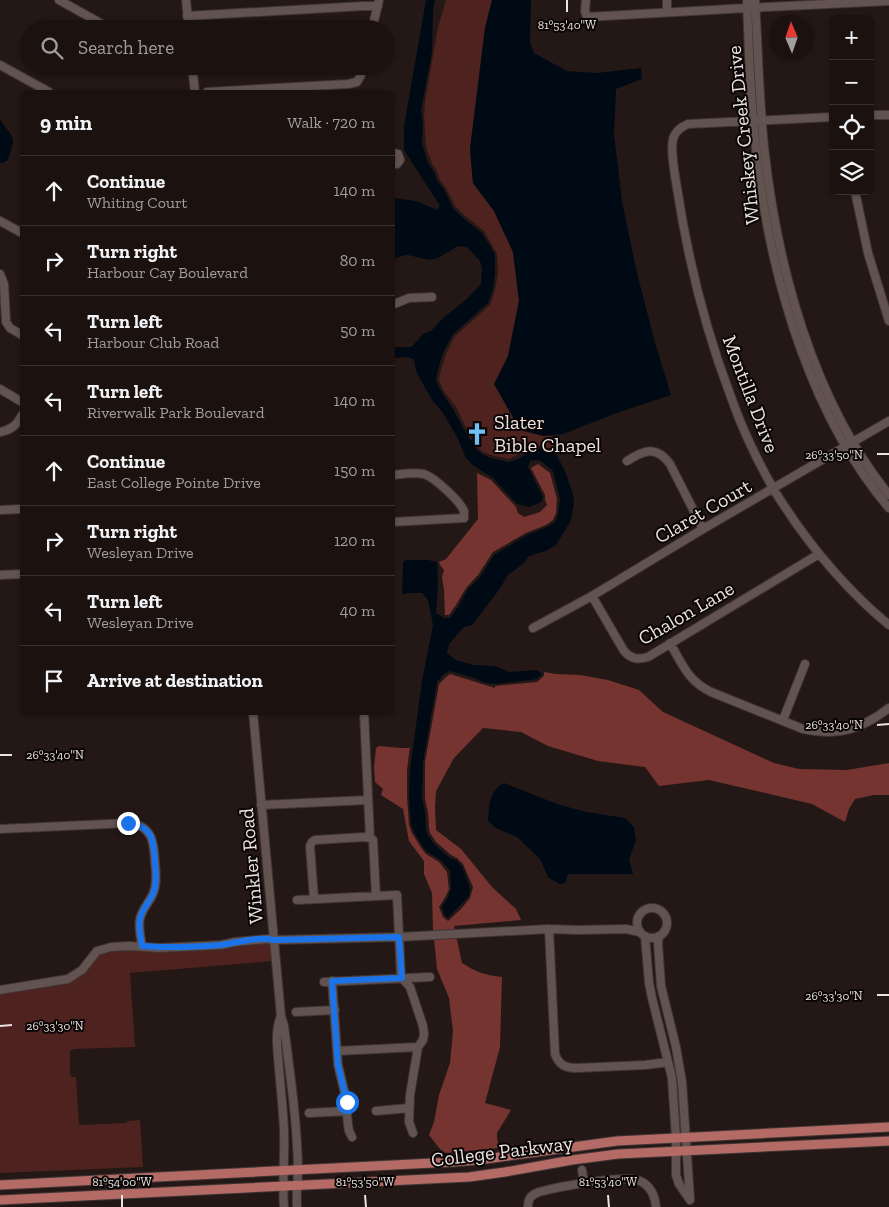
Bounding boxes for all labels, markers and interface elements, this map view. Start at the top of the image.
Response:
north arrow [769,15,814,60]
map controls [829,15,874,195]
button: + [829,15,874,60]
text: 81°53'40"W [538,18,597,32]
search box [20,20,395,75]
icon: search [38,34,66,62]
text: Search here [78,36,174,59]
street label: Whiskey Creek Drive [722,44,764,226]
button: − [829,60,874,105]
button: locate [829,105,874,150]
text: 9 min [40,110,92,135]
text: Walk · 720 m [287,113,375,132]
button: layers [829,150,874,195]
text: Continue [87,170,165,193]
icon: ahead [40,177,68,205]
text: 140 m [334,181,375,200]
text: Whiting Court [87,193,188,212]
text: Turn right [87,240,177,263]
icon: right [40,247,68,275]
text: 80 m [340,251,375,270]
text: Harbour Cay Boulevard [87,263,248,282]
text: Turn left [87,310,162,333]
icon: left [40,317,68,345]
text: 50 m [340,321,375,340]
street label: Montilla Drive [718,332,784,456]
text: Harbour Club Road [87,333,219,352]
text: Turn left [87,380,162,403]
icon: left [40,387,68,415]
text: 140 m [334,391,375,410]
text: Riverwalk Park Boulevard [87,403,265,422]
place label: Slater Bible Chapel [494,410,601,457]
church icon: Slater Bible Chapel [464,421,490,447]
text: 26°33'50"N [805,448,863,462]
text: Continue [87,450,165,473]
icon: ahead [40,457,68,485]
text: 150 m [334,461,375,480]
text: East College Pointe Drive [87,473,261,492]
street label: Claret Court [650,473,756,548]
text: Turn right [87,520,177,543]
icon: right [40,527,68,555]
text: 120 m [334,531,375,550]
text: Wesleyan Drive [87,543,194,562]
street label: Chalon Lane [634,576,738,650]
text: Turn left [87,590,162,613]
icon: left [40,597,68,625]
text: 40 m [340,601,375,620]
text: Wesleyan Drive [87,613,194,632]
icon: arrive [40,667,68,695]
text: Arrive at destination [87,669,263,692]
text: 26°33'40"N [805,718,863,732]
text: 26°33'40"N [26,748,84,762]
street label: Winkler Road [234,807,268,925]
route end [117,812,140,835]
text: 26°33'30"N [805,989,863,1003]
text: 26°33'30"N [26,1019,84,1033]
route start [336,1091,359,1114]
street label: College Parkway [430,1130,575,1172]
text: 81°54'00"W [92,1175,153,1189]
text: 81°53'50"W [336,1175,395,1189]
text: 81°53'40"W [579,1175,638,1189]

